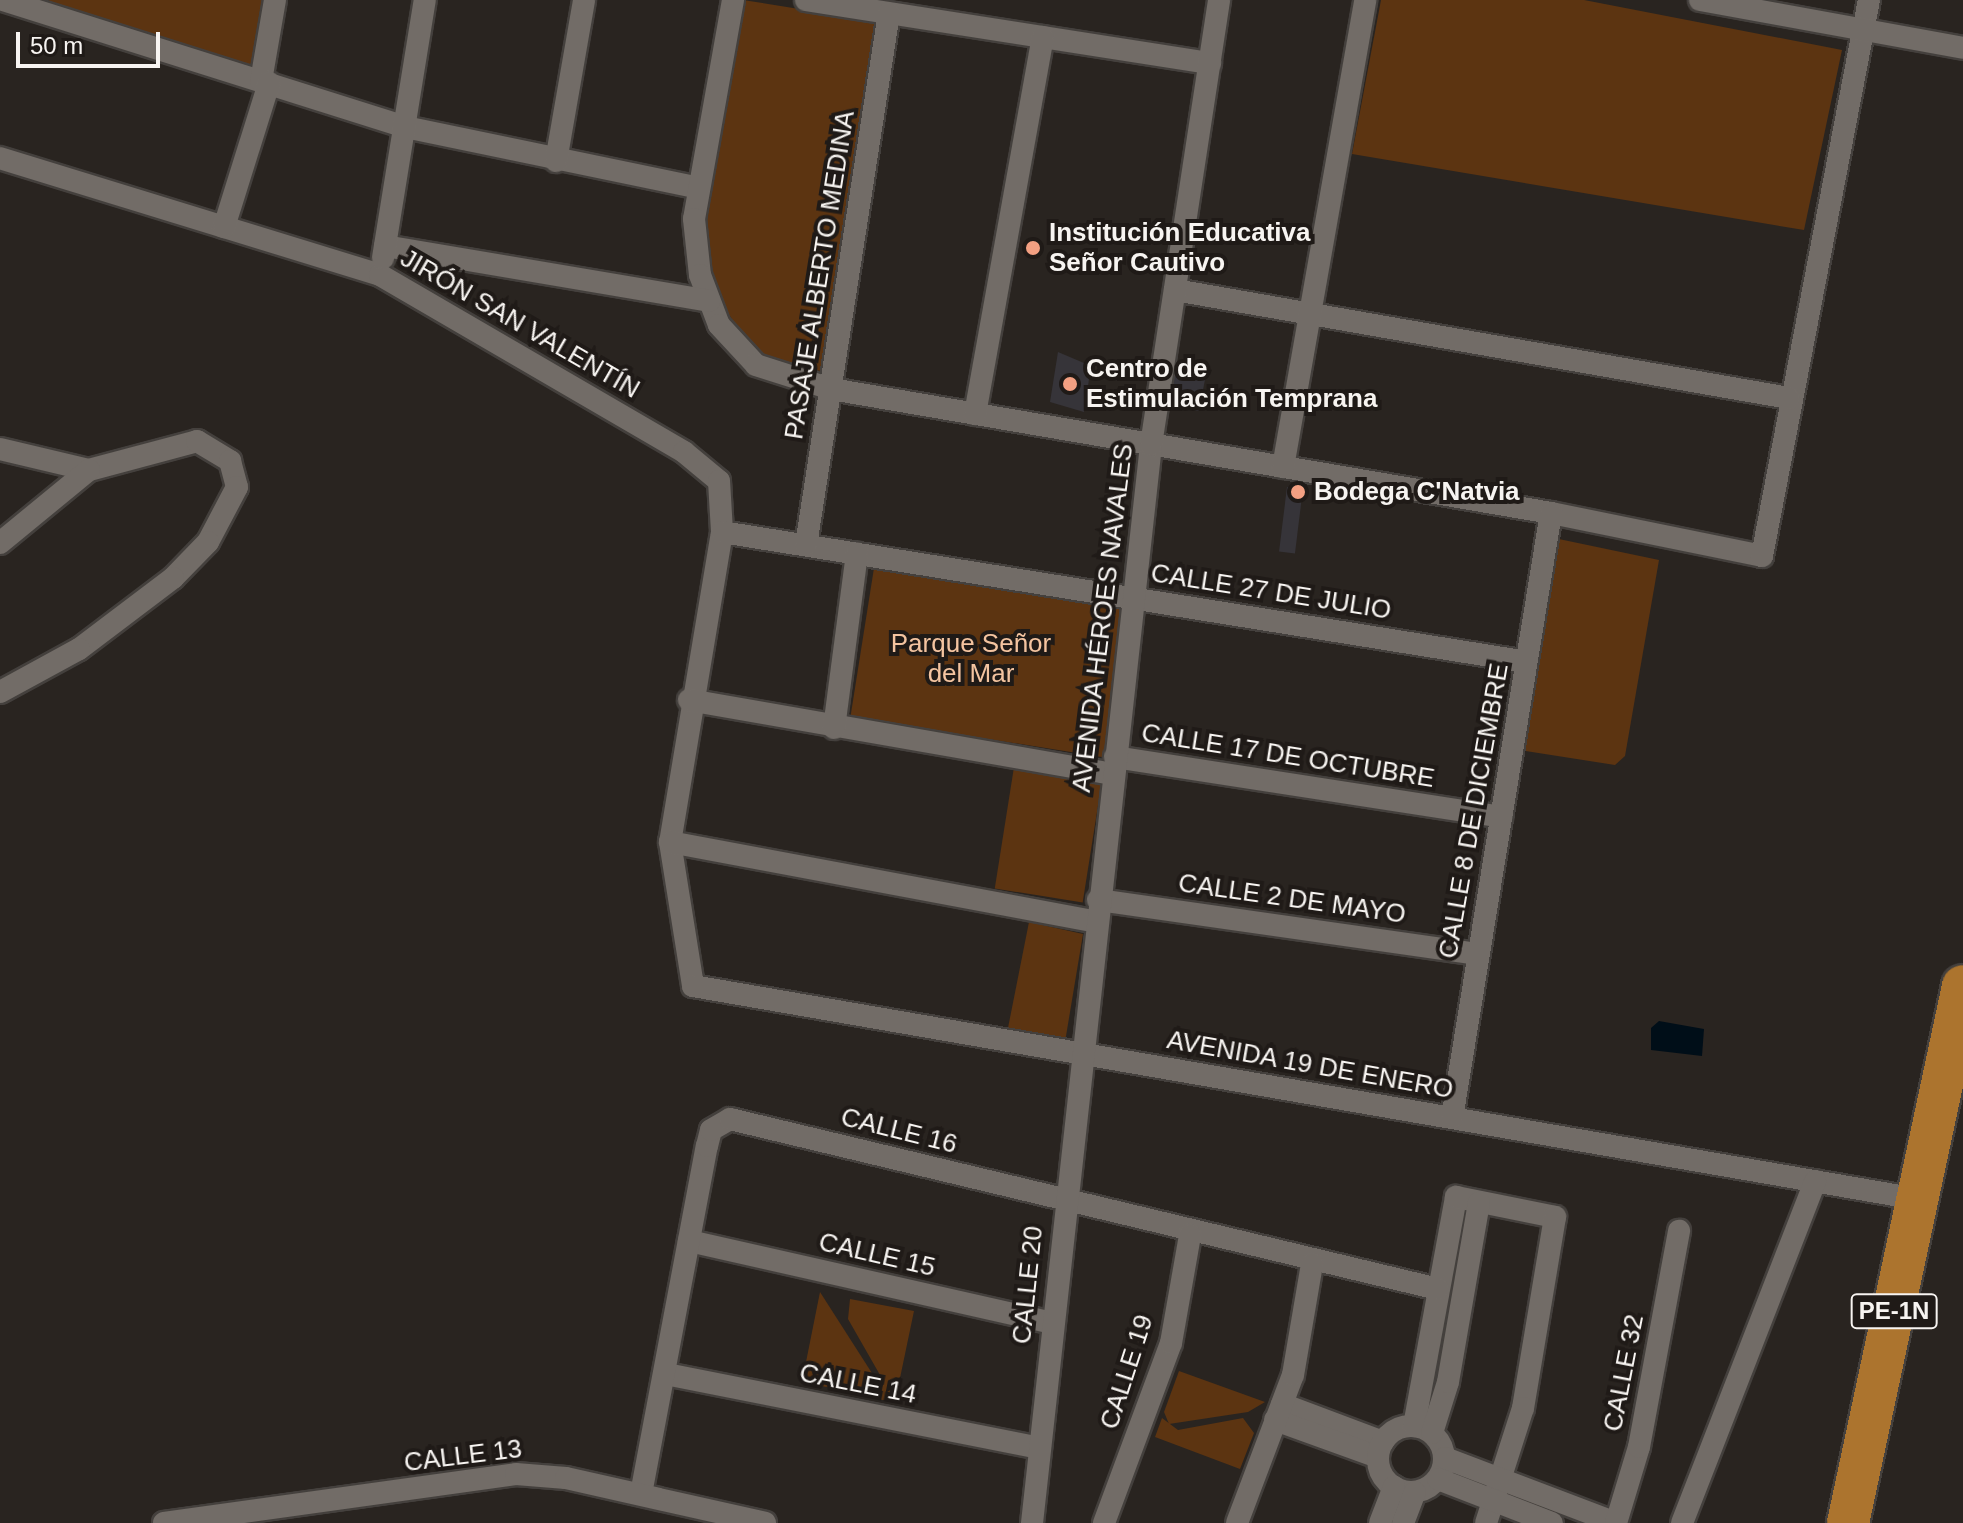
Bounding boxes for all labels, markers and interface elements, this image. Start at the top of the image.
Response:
scale bar [20,16,164,66]
text: 50 m [30,32,83,59]
street label: PASAJE ALBERTO MEDINA [778,108,862,442]
place label: Institución Educativa Señor Cautivo [1049,217,1310,278]
marker: Institución Educativa Señor Cautivo [1024,239,1042,257]
street label: JIRÓN SAN VALENTÍN [395,243,645,405]
place label: Centro de Estimulación Temprana [1086,353,1377,414]
marker: Centro de Estimulación Temprana [1061,375,1079,393]
street label: AVENIDA HÉROES NAVALES [1066,441,1140,795]
place label: Bodega C'Natvia [1314,476,1520,508]
marker: Bodega C'Natvia [1289,483,1307,501]
street label: CALLE 27 DE JULIO [1149,558,1393,626]
park label: Parque Señor del Mar [891,628,1051,690]
street label: CALLE 8 DE DICIEMBRE [1433,661,1515,961]
street label: CALLE 17 DE OCTUBRE [1139,717,1437,795]
street label: CALLE 2 DE MAYO [1176,868,1408,930]
street label: AVENIDA 19 DE ENERO [1164,1024,1456,1106]
street label: CALLE 16 [838,1102,960,1160]
street label: CALLE 20 [1006,1224,1050,1346]
street label: CALLE 15 [816,1226,938,1284]
road number: PE-1N [1850,1291,1938,1331]
street label: CALLE 19 [1094,1311,1160,1433]
street label: CALLE 32 [1597,1312,1651,1434]
street label: CALLE 14 [797,1357,919,1411]
street label: CALLE 13 [402,1433,524,1479]

